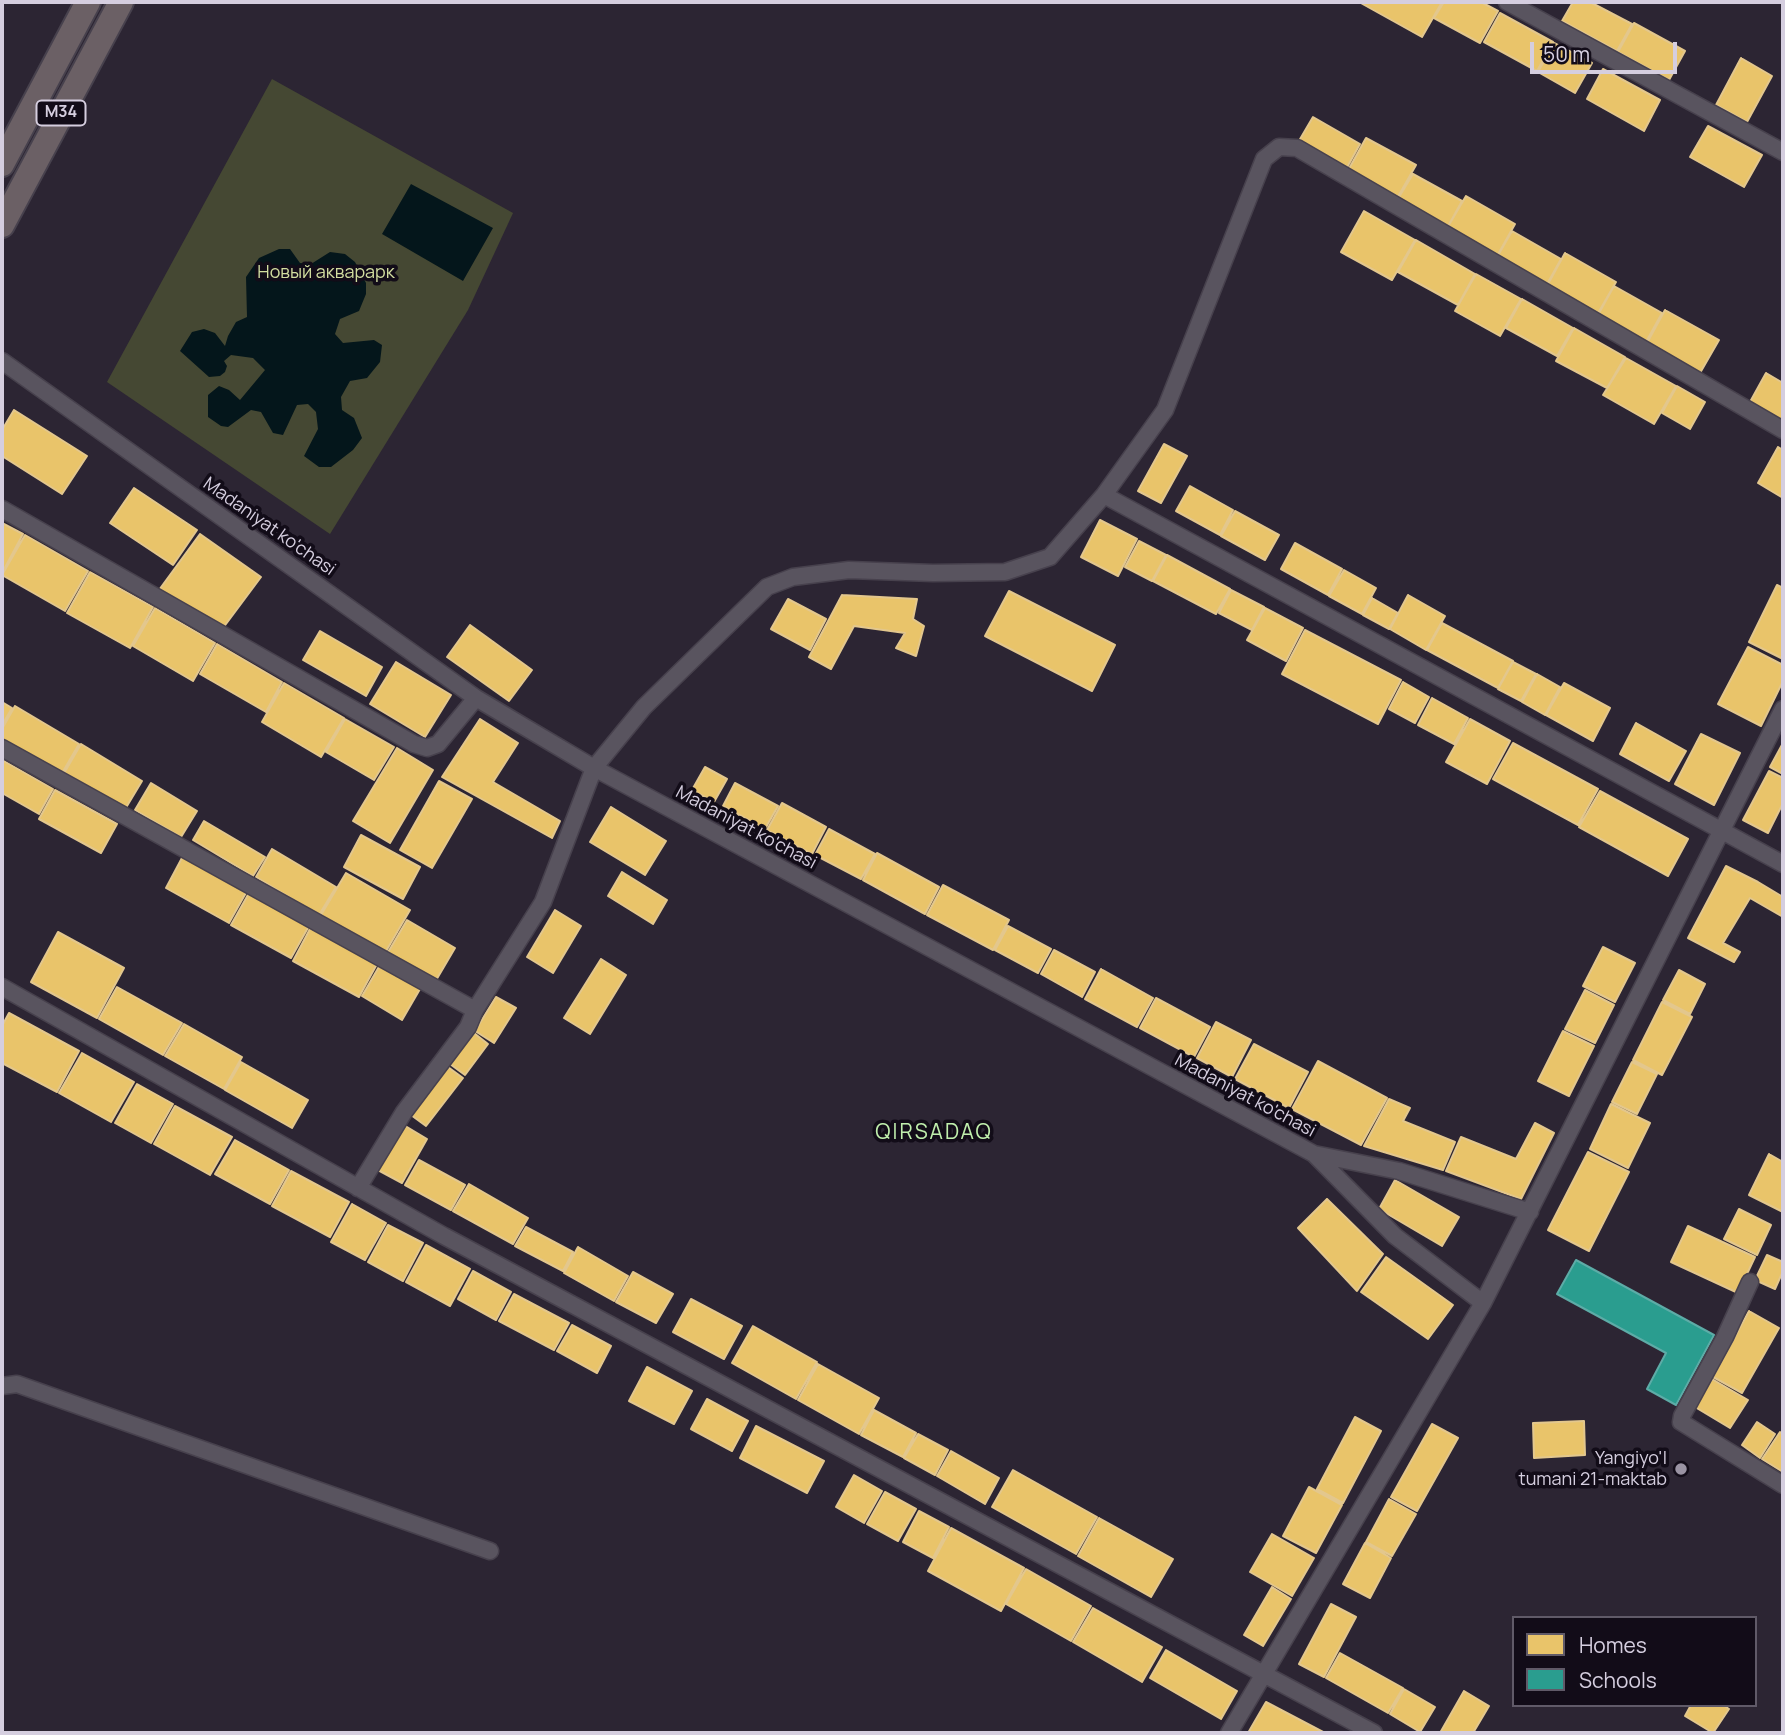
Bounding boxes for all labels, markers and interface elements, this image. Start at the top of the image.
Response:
scale bar [1533,28,1680,72]
text: 50 m [1543,40,1590,68]
road number: M34 [36,100,86,125]
park label: Новый акварарк [257,262,395,284]
street label: Madaniyat ko'chasi [199,473,339,581]
street label: Madaniyat ko'chasi [672,782,820,874]
street label: Madaniyat ko'chasi [1171,1050,1319,1142]
district label: QIRSADAQ [876,1120,992,1146]
place label: Yangiyo'l tumani 21-maktab [1518,1448,1667,1490]
marker: Yangiyo'l tumani 21-maktab [1673,1461,1689,1477]
legend [1512,1616,1757,1707]
text: Homes [1579,1631,1647,1659]
text: Schools [1579,1666,1657,1694]

